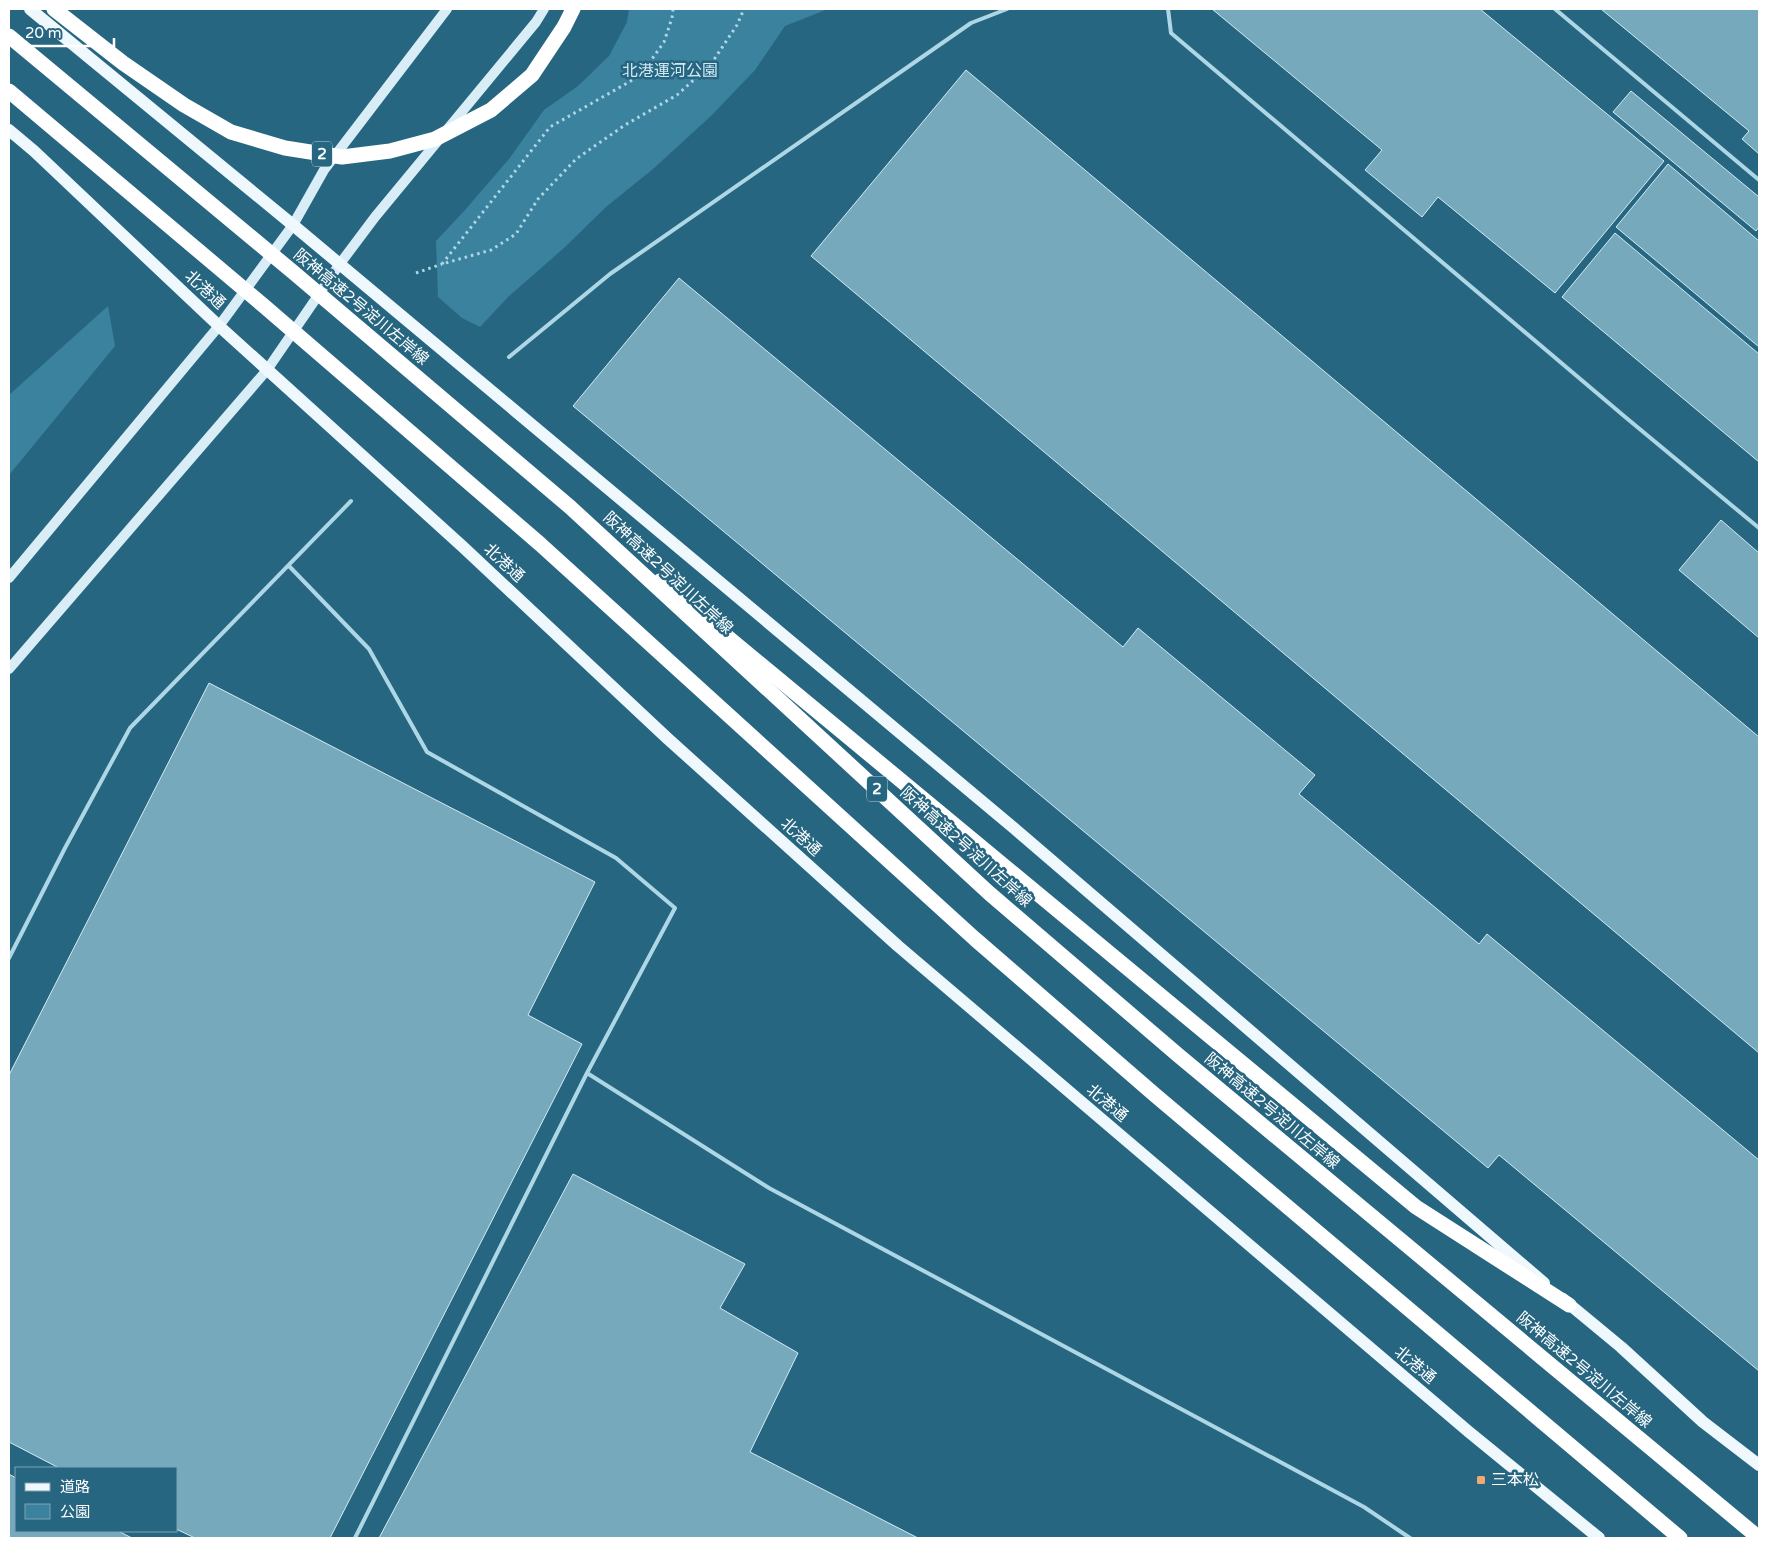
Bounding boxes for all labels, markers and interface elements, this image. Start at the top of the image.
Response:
scale bar [18,15,114,47]
text: 20 m [25,24,62,42]
park label: 北港運河公園 [622,61,718,81]
road number: 2 [312,142,332,166]
street label: 阪神高速2号淀川左岸線 [289,245,433,369]
street label: 北港通 [181,266,229,314]
street label: 阪神高速2号淀川左岸線 [599,508,737,638]
street label: 北港通 [480,539,528,587]
road number: 2 [867,776,887,802]
street label: 阪神高速2号淀川左岸線 [896,783,1036,911]
street label: 北港通 [776,814,826,860]
street label: 阪神高速2号淀川左岸線 [1200,1049,1344,1173]
street label: 北港通 [1082,1080,1132,1126]
street label: 阪神高速2号淀川左岸線 [1512,1308,1656,1432]
street label: 北港通 [1390,1342,1440,1388]
legend [15,1467,178,1532]
place label: 三本松 [1491,1470,1539,1490]
marker: 三本松 [1475,1474,1487,1486]
text: 道路 [60,1478,90,1496]
text: 公園 [60,1503,90,1521]

